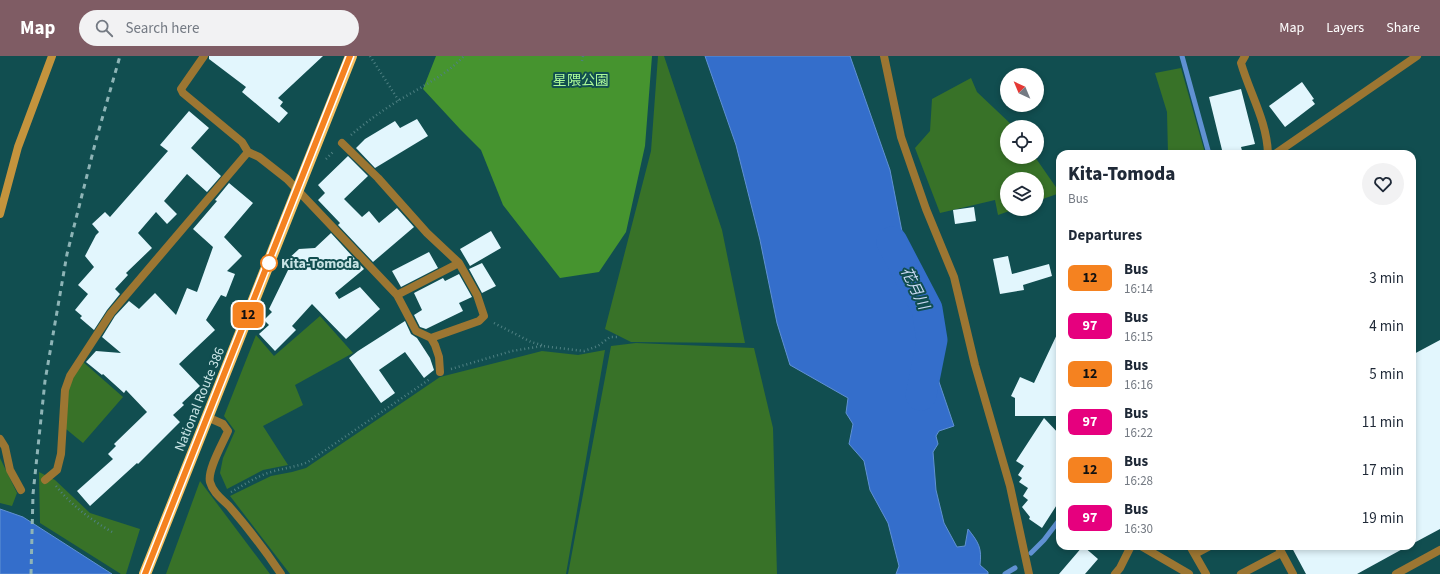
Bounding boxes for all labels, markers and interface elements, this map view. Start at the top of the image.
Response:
search box [79,10,359,46]
text: Map [20,15,55,42]
icon: search [93,17,115,39]
text: Search here [125,18,199,39]
text: Map [1279,18,1304,38]
text: Layers [1326,18,1364,38]
text: Share [1386,18,1420,38]
north arrow [1000,68,1044,112]
map controls [1000,68,1044,216]
park label: 星隈公園 [553,71,609,91]
button: locate [1000,120,1044,164]
text: Kita-Tomoda [1068,161,1175,188]
button: heart [1362,163,1404,205]
button: layers [1000,172,1044,216]
text: Bus [1068,190,1088,208]
text: Departures [1068,225,1142,246]
marker: Kita-Tomoda [260,254,278,272]
place label: Kita-Tomoda [281,254,359,274]
text: Bus [1124,259,1148,280]
water label: 花月川 [895,263,935,315]
text: 12 [1083,268,1097,288]
text: 3 min [1369,268,1404,289]
text: 16:14 [1124,280,1153,298]
line badge: 12 [230,302,266,328]
text: 12 [241,305,255,325]
text: Bus [1124,307,1148,328]
text: 97 [1083,316,1097,336]
text: 4 min [1369,316,1404,337]
text: 16:15 [1124,328,1153,346]
street label: National Route 386 [170,344,230,455]
text: Bus [1124,355,1148,376]
text: 12 [1083,364,1097,384]
text: 5 min [1369,364,1404,385]
text: 16:16 [1124,376,1153,394]
text: Bus [1124,403,1148,424]
text: 97 [1083,412,1097,432]
text: 11 min [1362,412,1404,433]
text: 16:22 [1124,424,1153,442]
text: Bus [1124,451,1148,472]
text: 12 [1083,460,1097,480]
text: 17 min [1362,460,1404,481]
text: 16:28 [1124,472,1153,490]
text: Bus [1124,499,1148,520]
text: 97 [1083,508,1097,528]
text: 19 min [1362,508,1404,529]
text: 16:30 [1124,520,1153,538]

